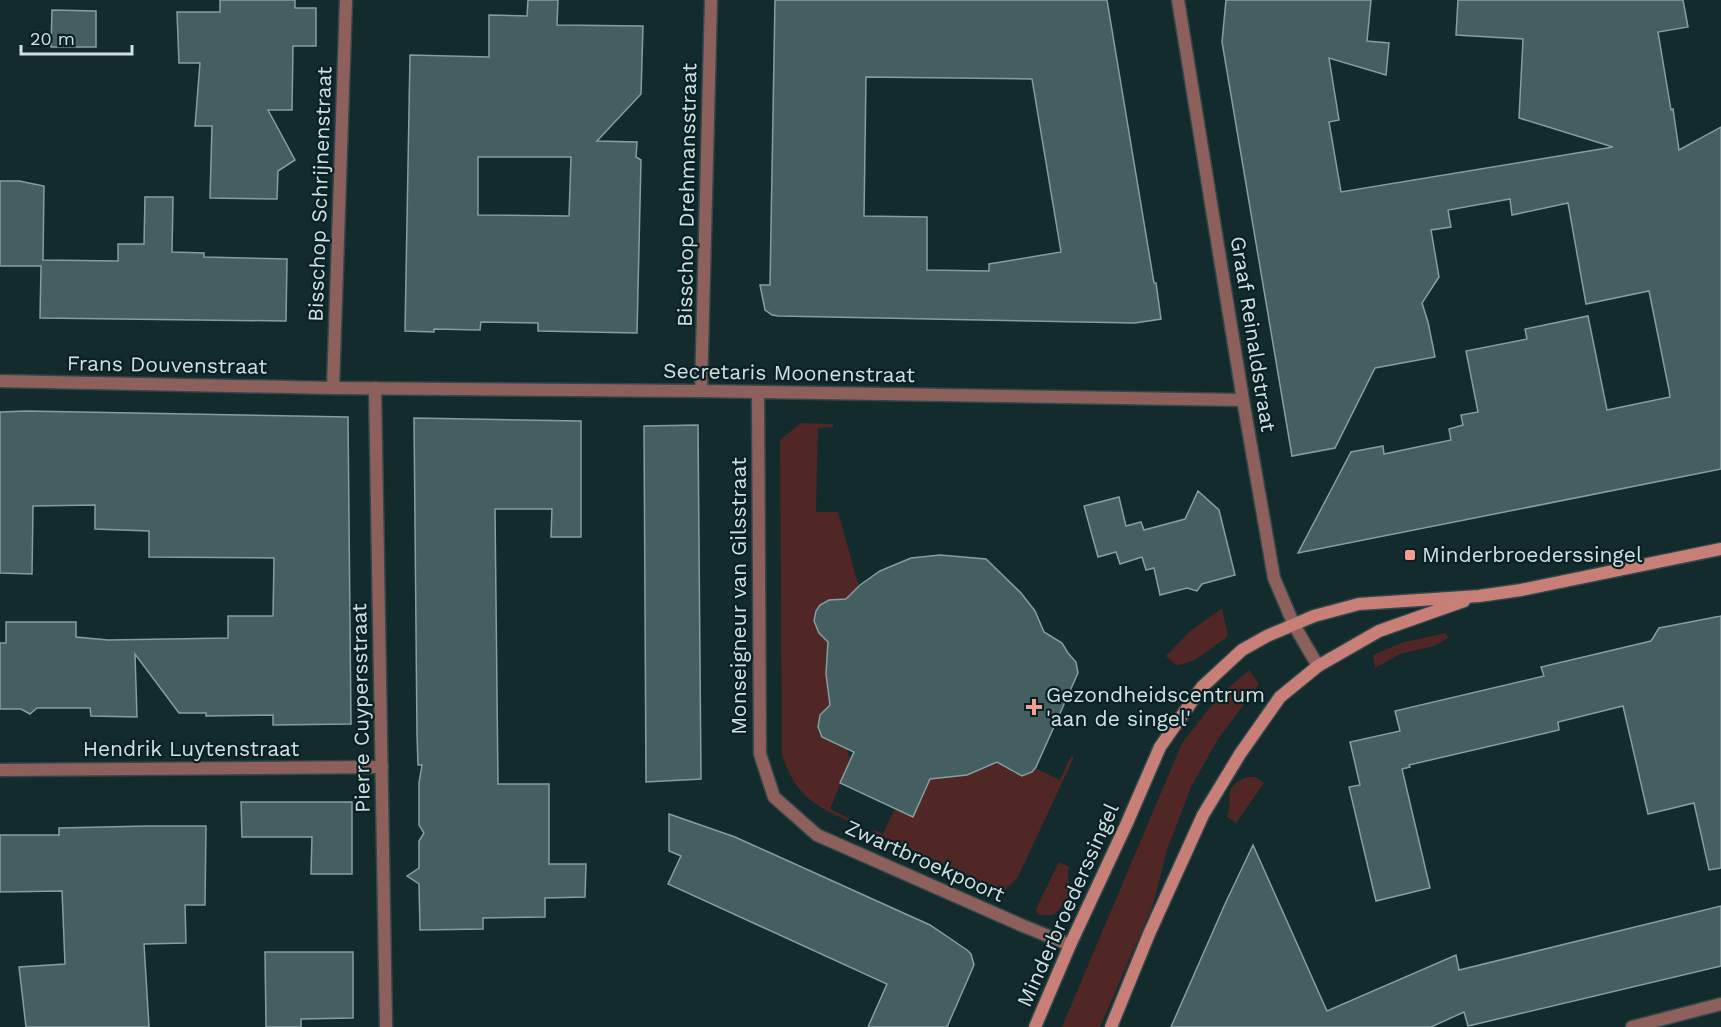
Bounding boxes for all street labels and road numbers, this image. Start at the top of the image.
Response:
street label: Bisschop Drehmansstraat [672,63,701,327]
street label: Bisschop Schrijnenstraat [303,66,336,322]
street label: Graaf Reinaldstraat [1226,234,1281,434]
street label: Frans Douvenstraat [67,350,268,379]
street label: Secretaris Moonenstraat [663,358,915,387]
street label: Monseigneur van Gilsstraat [726,457,751,735]
street label: Pierre Cuypersstraat [346,603,375,813]
street label: Hendrik Luytenstraat [83,736,300,761]
street label: Minderbroederssingel [1011,799,1124,1011]
street label: Zwartbroekpoort [842,814,1009,907]

